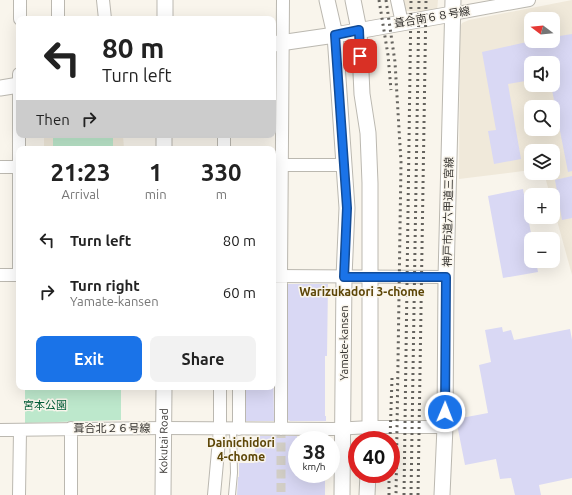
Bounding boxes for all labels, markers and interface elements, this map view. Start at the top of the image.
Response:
street label: 葺合南６８号線 [393,4,471,30]
north arrow [524,12,560,48]
map controls [524,12,560,268]
icon: left [36,32,88,84]
text: 80 m [102,32,164,63]
pin [343,39,377,73]
icon: arrive [349,45,371,67]
button: sound [524,56,560,92]
text: Turn left [102,65,172,85]
button: search [524,100,560,136]
icon: right [78,108,100,130]
text: Then [36,111,70,128]
button: layers [524,144,560,180]
street label: 神戸市道六甲道三宮線 [441,157,455,267]
text: 21:23 [50,159,110,186]
text: 1 [149,159,162,186]
text: 330 [201,159,242,186]
text: Arrival [61,187,99,201]
text: min [145,187,167,201]
text: m [216,187,227,201]
button: + [524,188,560,224]
icon: left [36,229,58,251]
text: Turn left [70,232,131,249]
text: 80 m [223,232,256,249]
button: − [524,232,560,268]
text: Turn right [70,277,140,294]
icon: right [36,281,58,303]
text: 60 m [223,284,256,301]
district label: Warizukadori 3-chome [299,285,425,298]
text: Yamate-kansen [70,294,159,308]
street label: Yamate-kansen [338,306,350,380]
button: Exit [36,336,142,382]
button: Share [150,336,256,382]
position arrow [424,391,466,433]
park label: 宮本公園 [23,399,67,411]
street label: Kokutai Road [157,408,170,474]
street label: 葺合北２６号線 [74,422,151,434]
speed limit sign: 40 [348,431,400,483]
district label: Dainichidori 4-chome [207,436,275,463]
text: 38 [303,440,325,463]
text: km/h [302,461,326,472]

